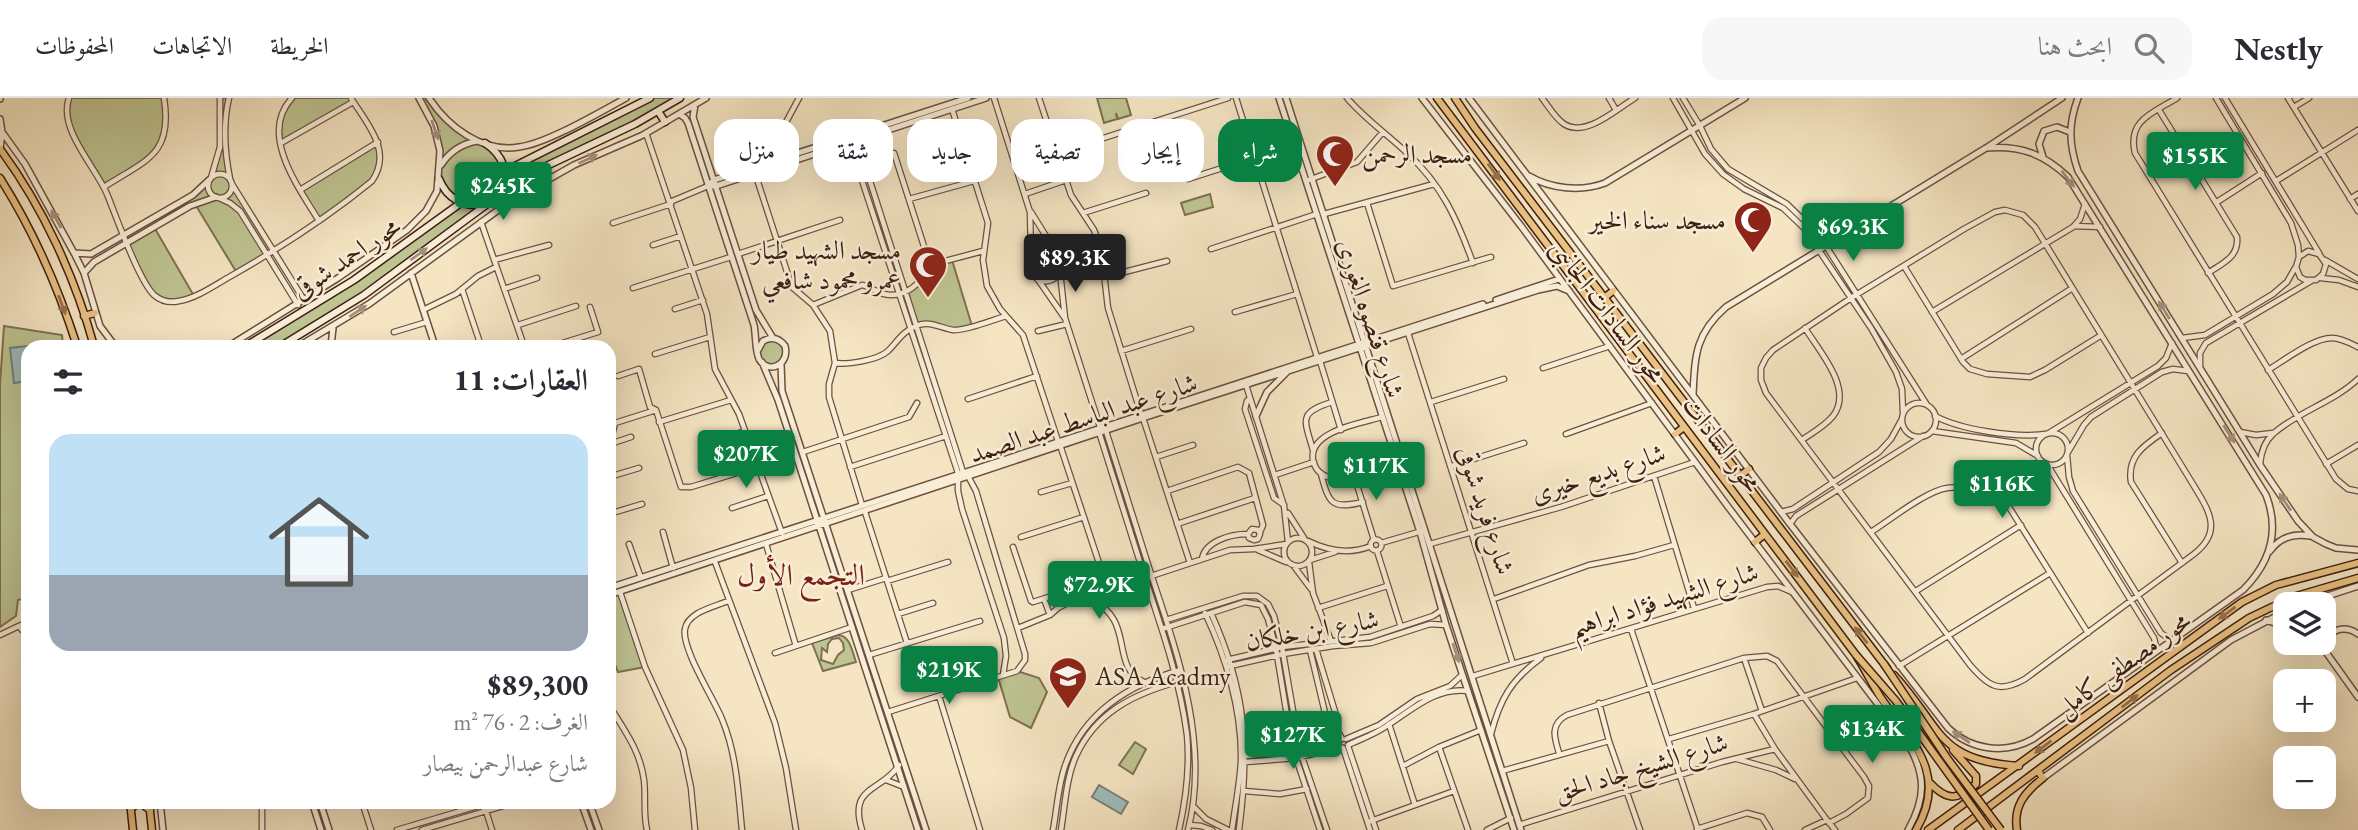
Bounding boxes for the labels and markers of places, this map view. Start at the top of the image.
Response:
pin: $155K [2146,132,2244,192]
mosque icon: مسجد الرحمن [1314,133,1356,188]
place label: مسجد الرحمن [1362,137,1472,172]
pin: $245K [454,162,552,222]
mosque icon: مسجد سناء الخير [1732,199,1774,254]
place label: مسجد سناء الخير [1586,203,1726,237]
pin: $69.3K [1796,204,1910,263]
place label: مسجد الشهيد طيار عمرو محمود شافعي [749,233,901,304]
pin: $89.3K [1018,234,1132,294]
mosque icon: مسجد الشهيد طيار عمرو محمود شافعي [907,244,949,299]
pin: $207K [697,430,795,490]
pin: $117K [1327,442,1425,502]
pin: $116K [1953,460,2051,520]
pin: $72.9K [1042,561,1156,621]
pin: $219K [900,646,998,706]
school or university icon: ASA Acadmy [1047,655,1089,710]
place label: ASA Acadmy [1094,659,1231,693]
pin: $134K [1823,706,1921,765]
pin: $127K [1244,712,1342,771]

